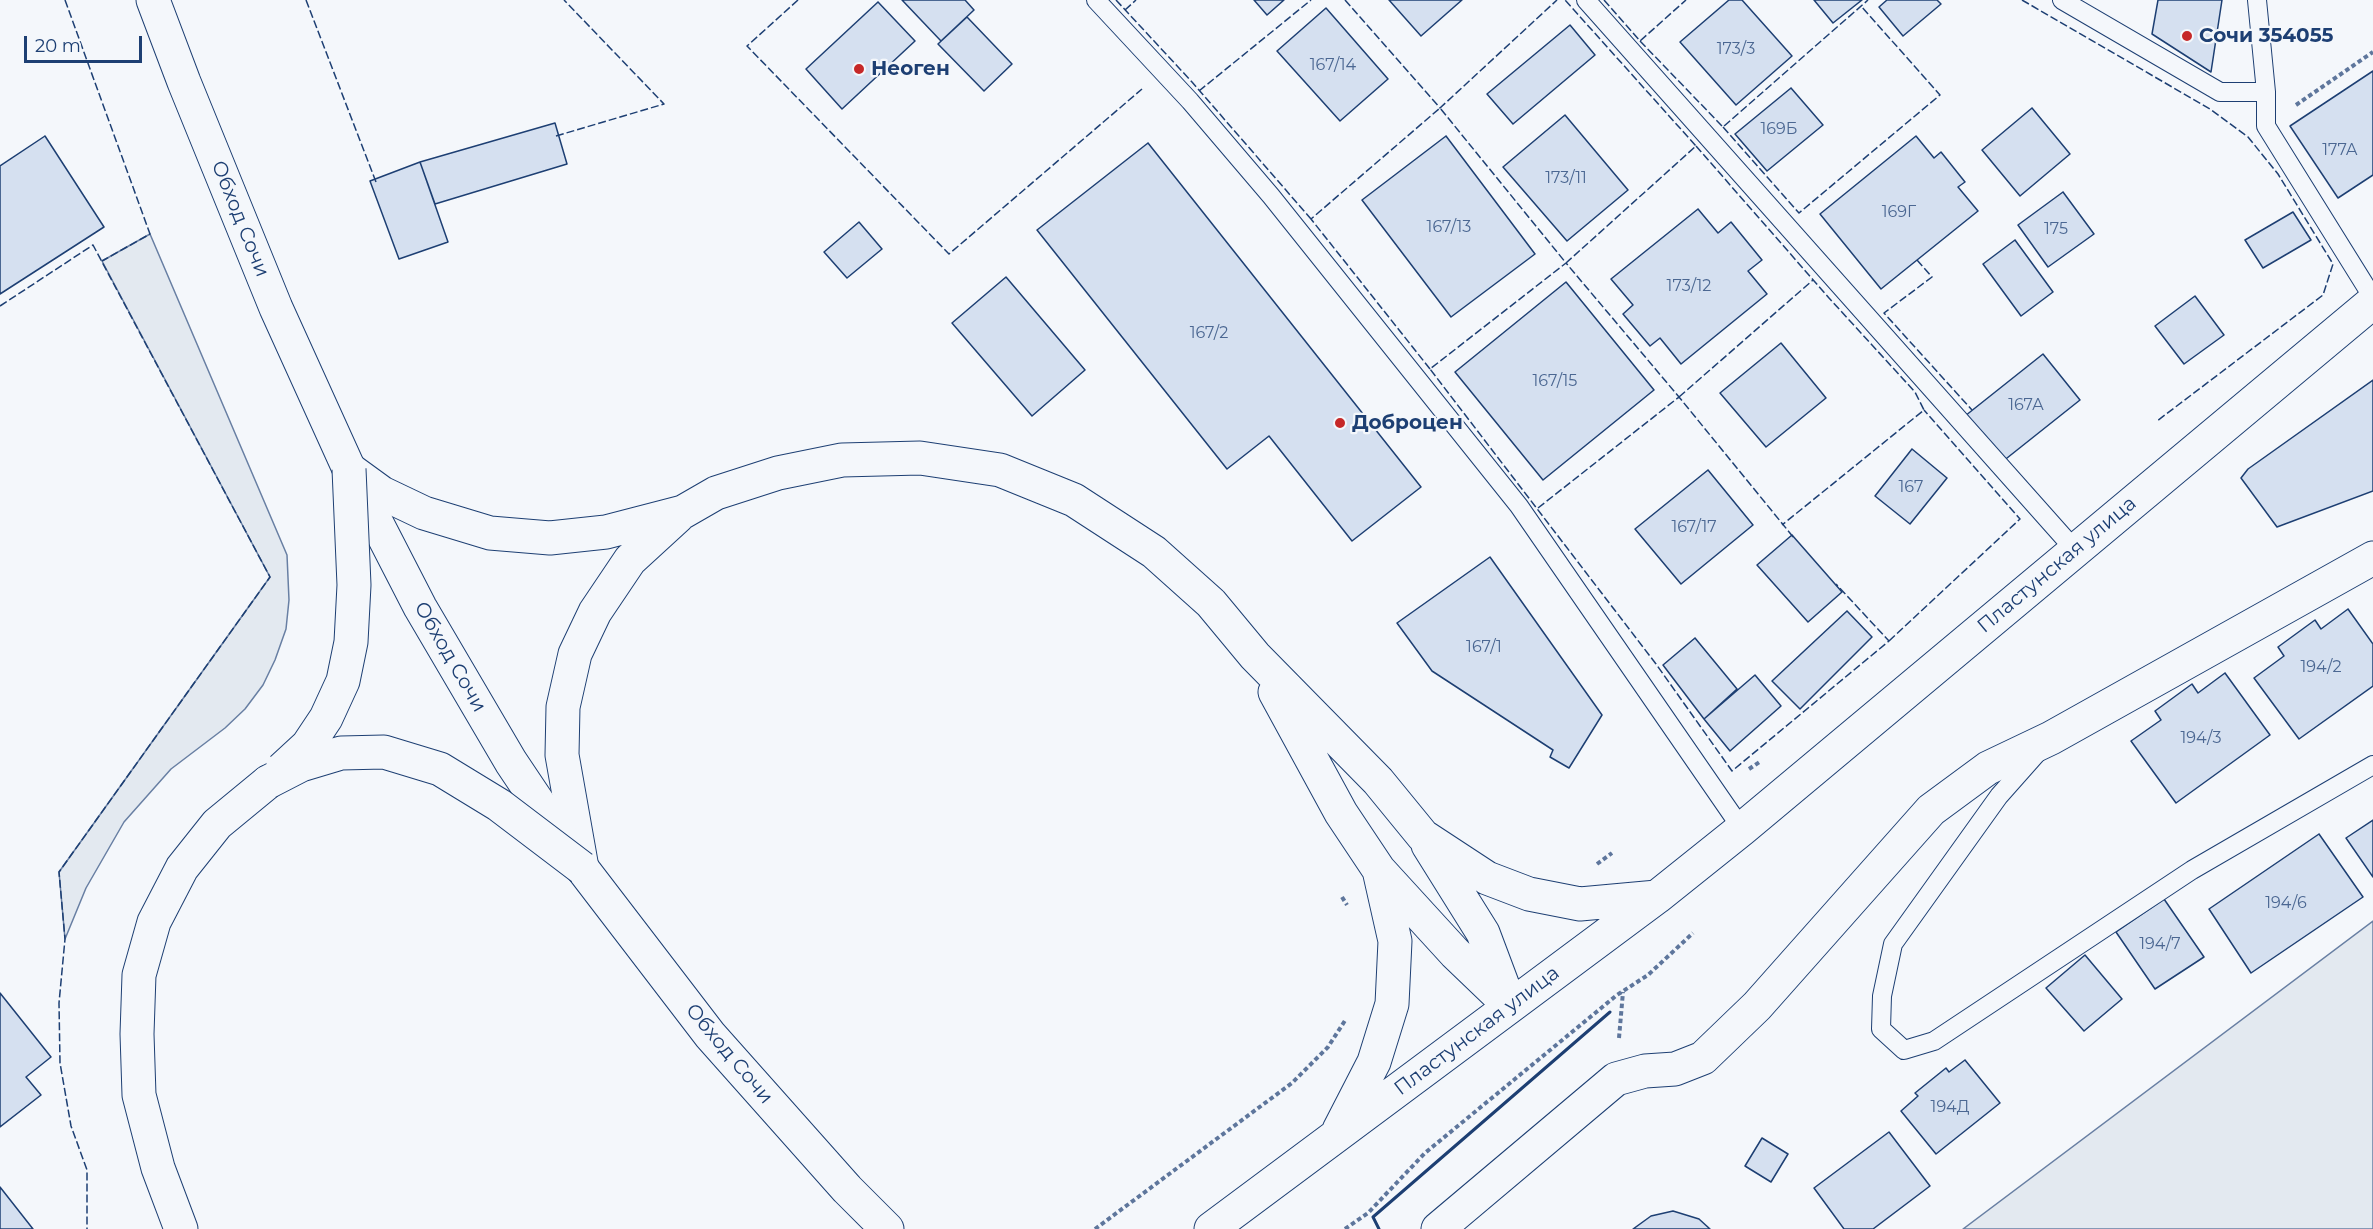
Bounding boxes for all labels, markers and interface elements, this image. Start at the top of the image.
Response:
scale bar [27,24,146,62]
place label: Сочи 354055 [2199,24,2333,48]
marker: Сочи 354055 [2180,29,2194,43]
text: 20 m [35,35,81,57]
house number: 173/3 [1717,39,1755,59]
house number: 167/14 [1310,55,1356,75]
place label: Неоген [871,57,950,81]
marker: Неоген [852,62,866,76]
house number: 169Б [1761,119,1797,139]
house number: 177А [2322,140,2358,160]
street label: Обход Сочи [206,157,274,281]
house number: 173/11 [1545,168,1587,188]
house number: 169Г [1882,202,1916,222]
house number: 167/13 [1427,217,1471,237]
house number: 175 [2044,219,2068,239]
house number: 173/12 [1667,276,1711,296]
house number: 167/2 [1190,323,1228,343]
house number: 167/15 [1533,371,1577,391]
house number: 167А [2008,395,2044,415]
place label: Доброцен [1352,411,1463,435]
marker: Доброцен [1333,416,1347,430]
house number: 167 [1899,477,1923,497]
street label: Пластунская улица [1973,491,2141,639]
house number: 167/17 [1671,517,1717,537]
street label: Обход Сочи [409,598,491,716]
house number: 167/1 [1466,637,1502,657]
house number: 194/2 [2301,657,2341,677]
house number: 194/3 [2181,728,2221,748]
house number: 194/6 [2265,893,2307,913]
house number: 194/7 [2139,934,2181,954]
street label: Пластунская улица [1390,961,1564,1101]
street label: Обход Сочи [680,999,778,1109]
house number: 194Д [1931,1097,1969,1117]

